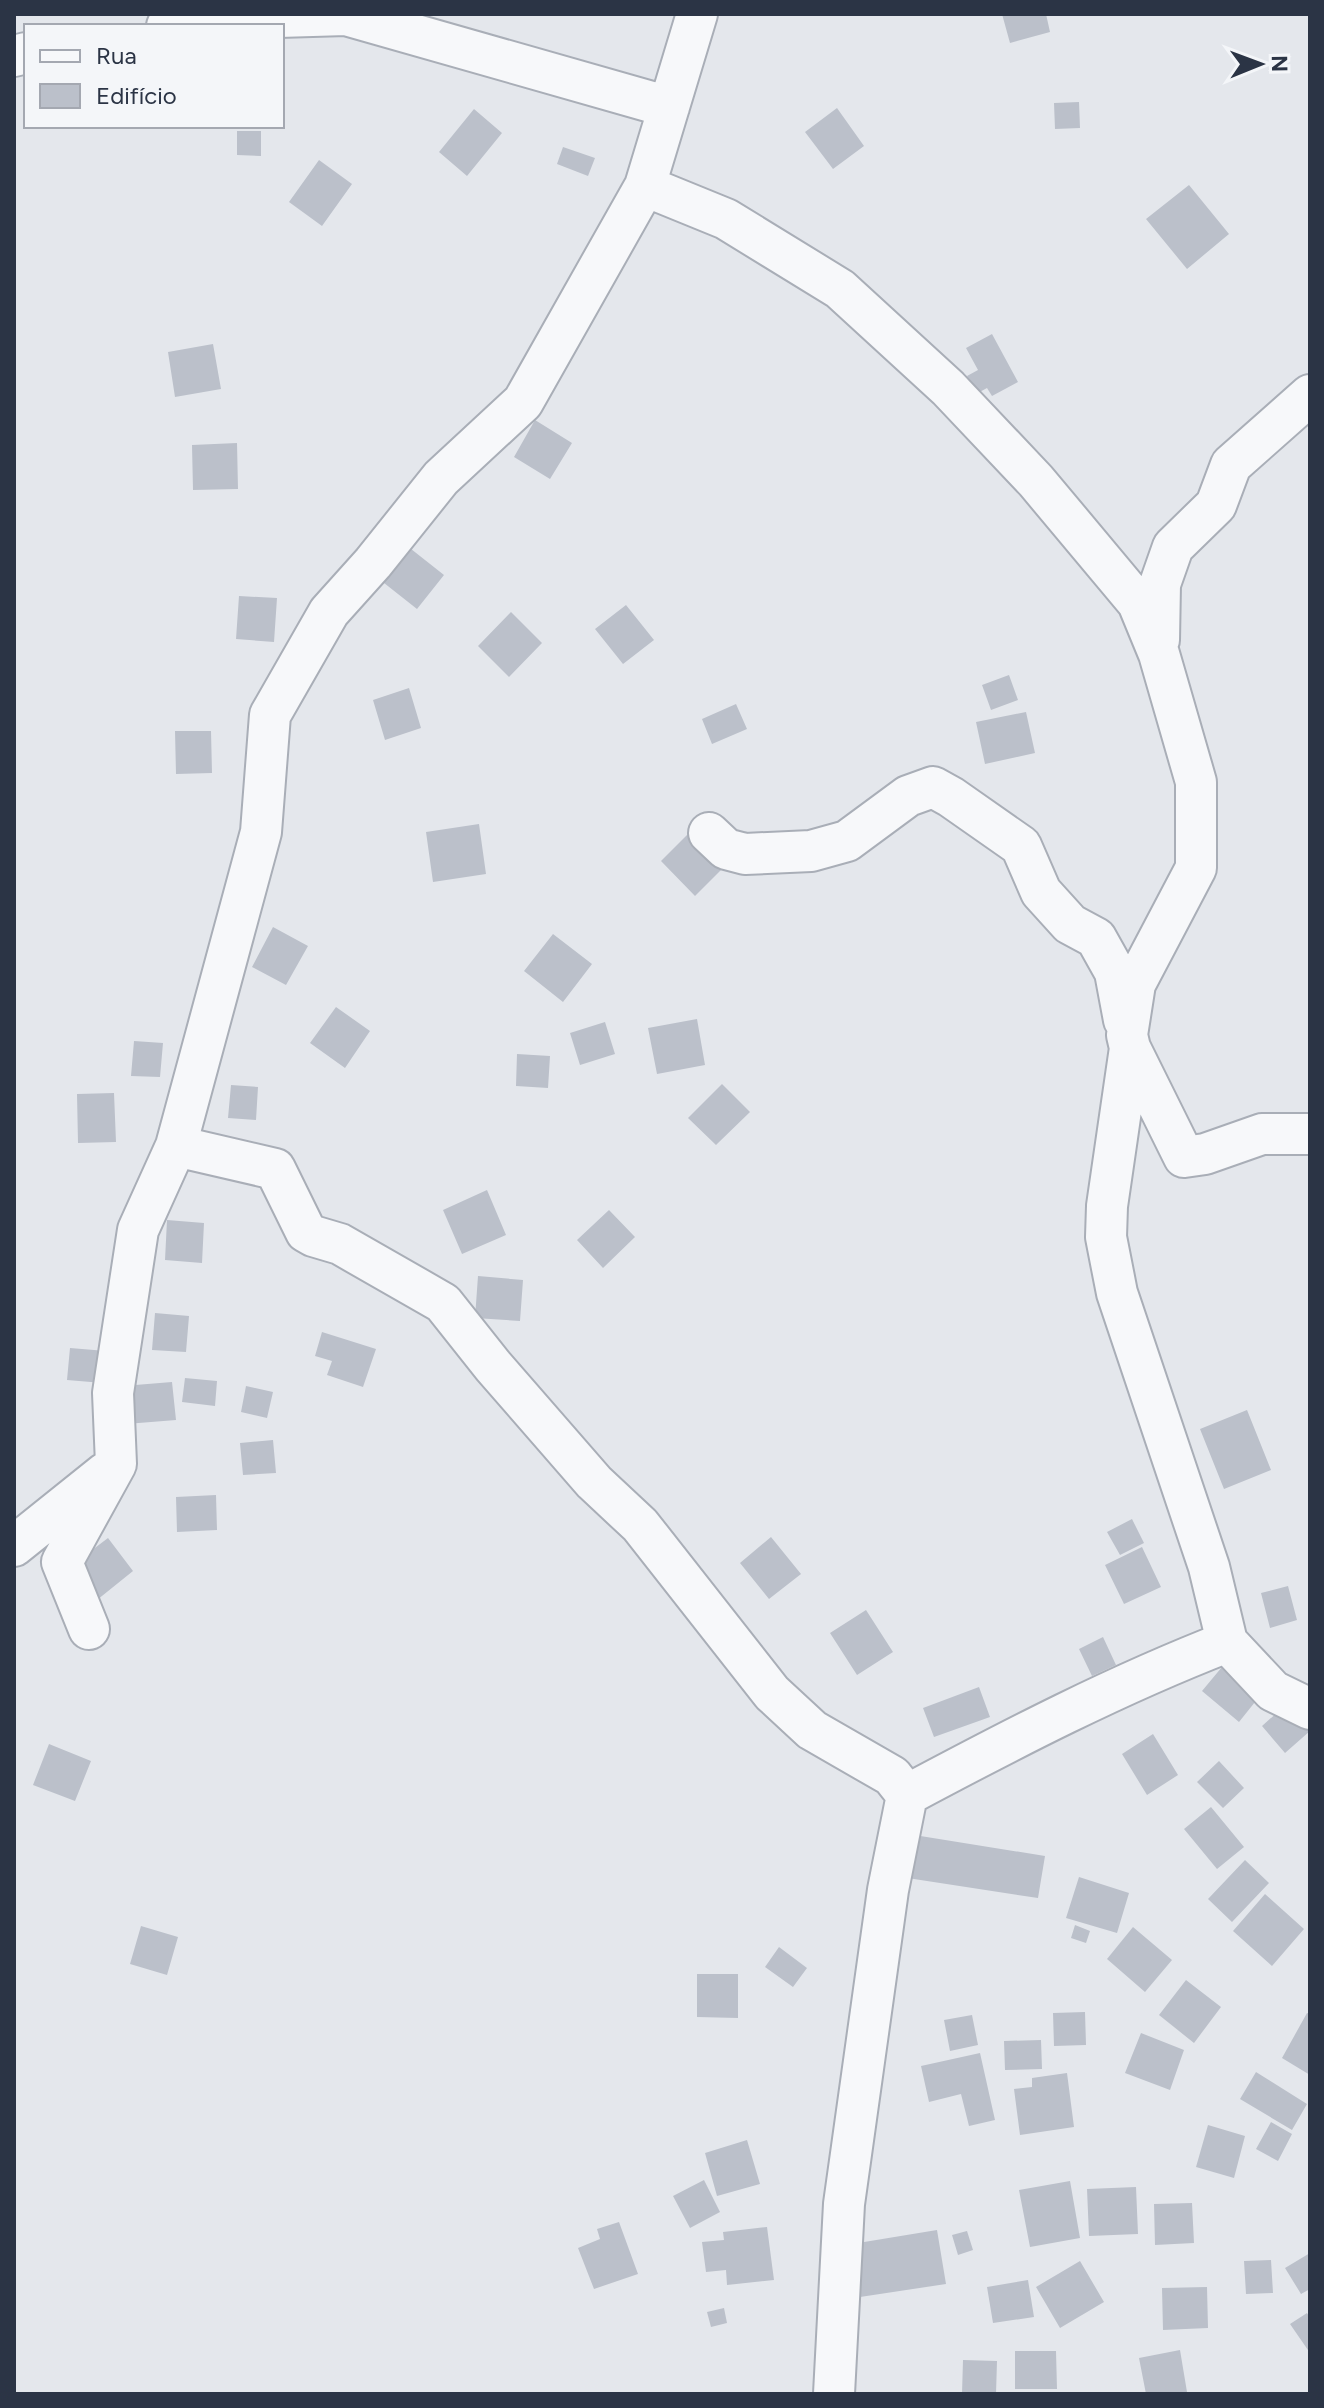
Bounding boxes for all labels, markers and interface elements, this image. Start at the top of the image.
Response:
legend [24,24,284,128]
north arrow [1220,24,1300,104]
text: Rua [96,41,137,70]
text: N [1266,55,1293,72]
text: Edifício [96,81,177,110]

